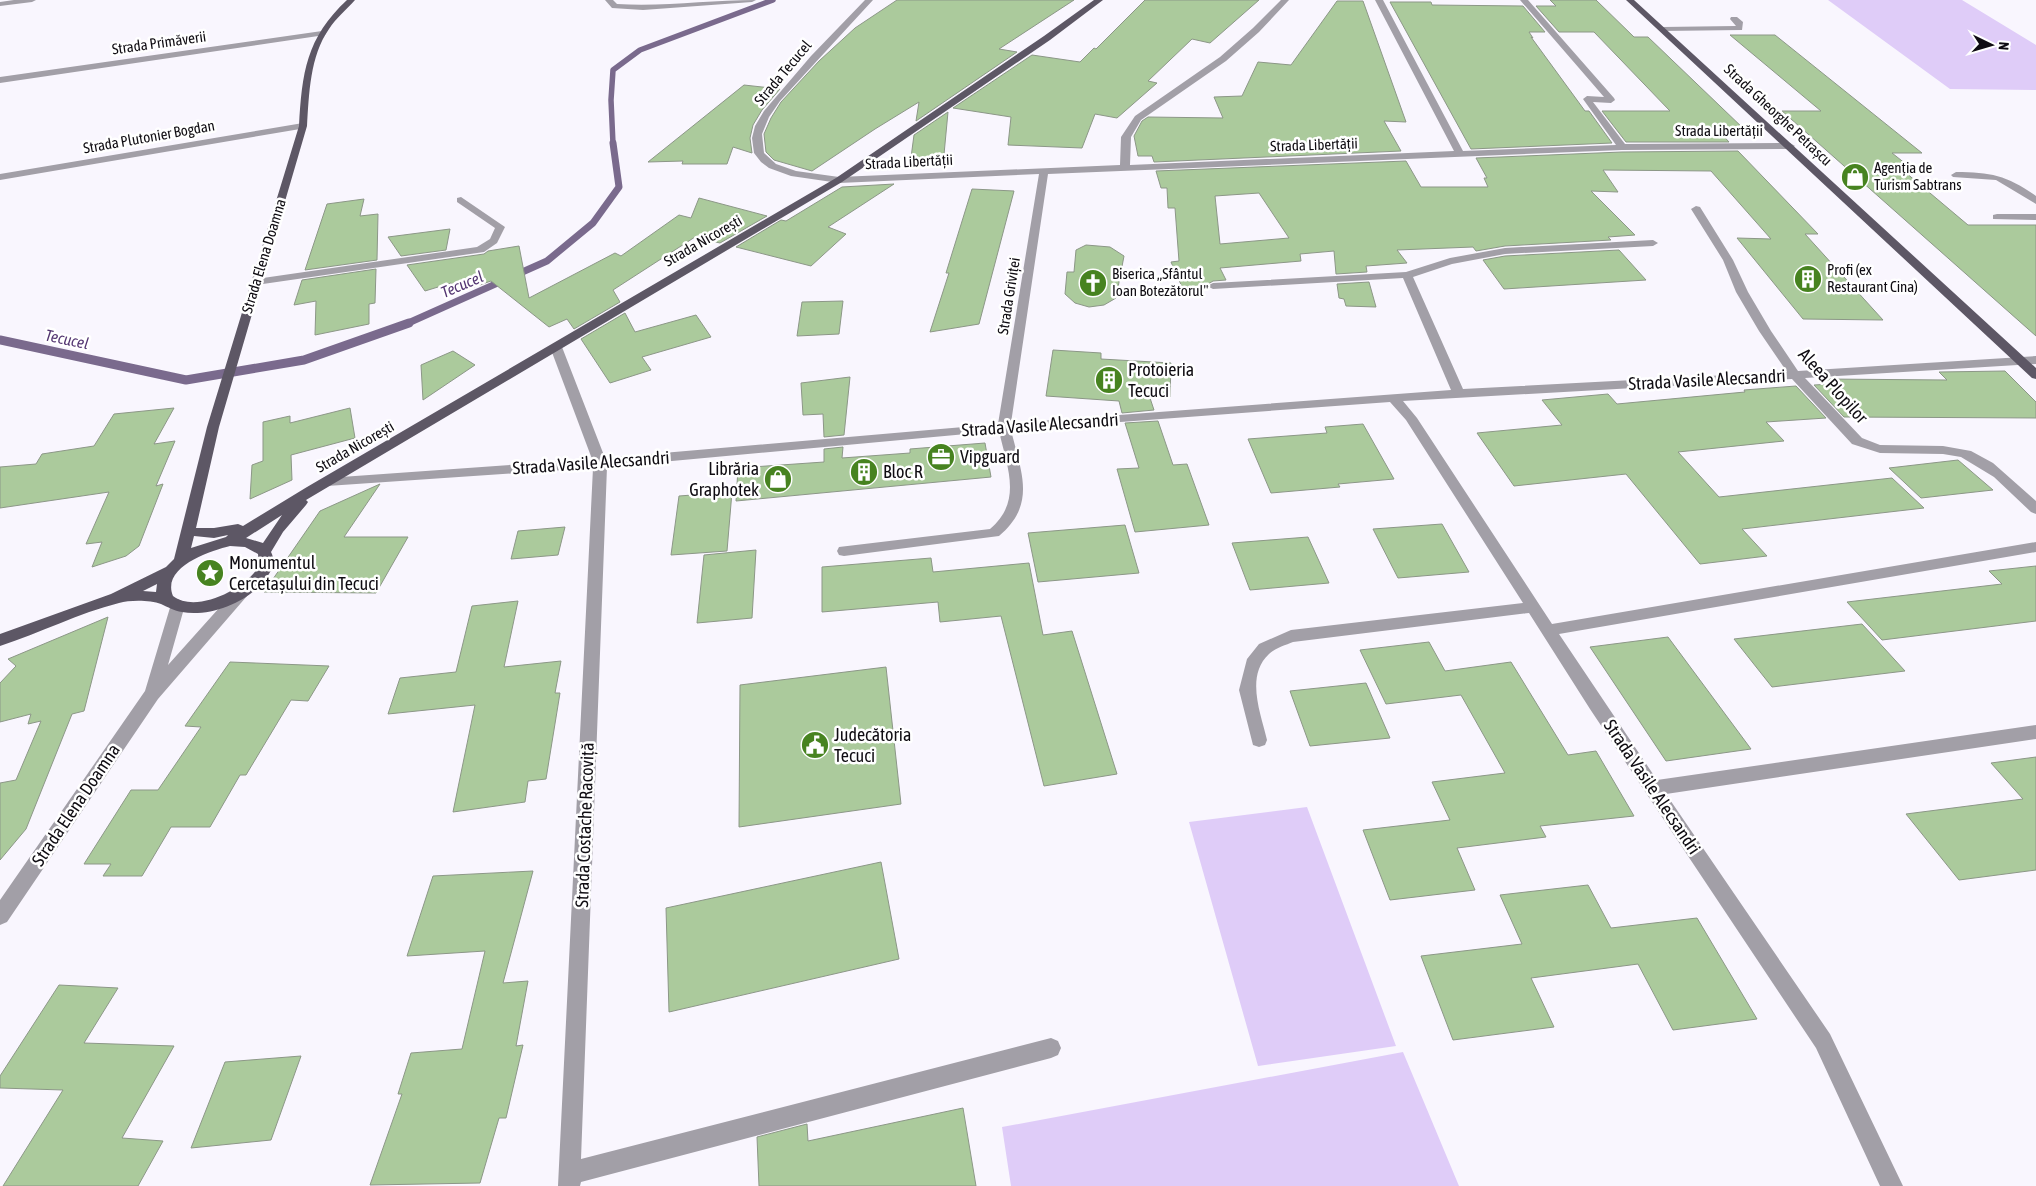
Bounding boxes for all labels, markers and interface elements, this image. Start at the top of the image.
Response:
north arrow [1966,20,2016,70]
street label: Strada Primăverii [111,27,207,58]
street label: Strada Tecucel [751,37,815,109]
text: N [1996,41,2012,51]
street label: Strada Gheorghe Petrașcu [1721,60,1836,169]
street label: Strada Plutonier Bogdan [82,117,216,156]
street label: Strada Libertății [1675,122,1763,139]
street label: Strada Libertății [1270,134,1358,155]
street label: Strada Libertății [865,151,953,172]
place label: Agenția de Turism Sabtrans [1874,159,1961,193]
shop icon: Agenția de Turism Sabtrans [1840,162,1870,192]
street label: Strada Elena Doamna [238,197,289,315]
street label: Strada Nicorești [661,211,745,270]
street label: Strada Griviței [994,256,1023,336]
place label: Profi (ex Restaurant Cina) [1827,261,1918,295]
building icon: Profi (ex Restaurant Cina) [1793,264,1823,294]
place label: Biserica „Sfântul Ioan Botezătorul" [1112,265,1209,299]
water label: Tecucel [438,267,486,301]
church icon: Biserica „Sfântul Ioan Botezătorul" [1078,268,1108,298]
water label: Tecucel [44,326,90,352]
street label: Aleea Plopilor [1794,344,1873,428]
place label: Protoieria Tecuci [1128,359,1194,401]
building icon: Protoieria Tecuci [1094,365,1124,395]
street label: Strada Vasile Alecsandri [1628,365,1786,394]
street label: Strada Vasile Alecsandri [961,409,1119,440]
street label: Strada Nicorești [313,417,397,476]
office icon: Vipguard [926,442,956,472]
place label: Vipguard [960,446,1020,467]
street label: Strada Vasile Alecsandri [512,447,670,478]
building icon: Bloc R [849,457,879,487]
place label: Librăria Graphotek [689,458,759,500]
place label: Bloc R [883,461,923,482]
shop icon: Librăria Graphotek [763,464,793,494]
place label: Monumentul Cercetașului din Tecuci [229,552,379,594]
place icon: Monumentul Cercetașului din Tecuci [195,558,225,588]
street label: Strada Vasile Alecsandri [1600,716,1705,858]
place label: Judecătoria Tecuci [834,724,911,766]
public building icon: Judecătoria Tecuci [800,730,830,760]
street label: Strada Elena Doamna [27,740,124,870]
street label: Strada Costache Racoviță [571,742,598,908]

